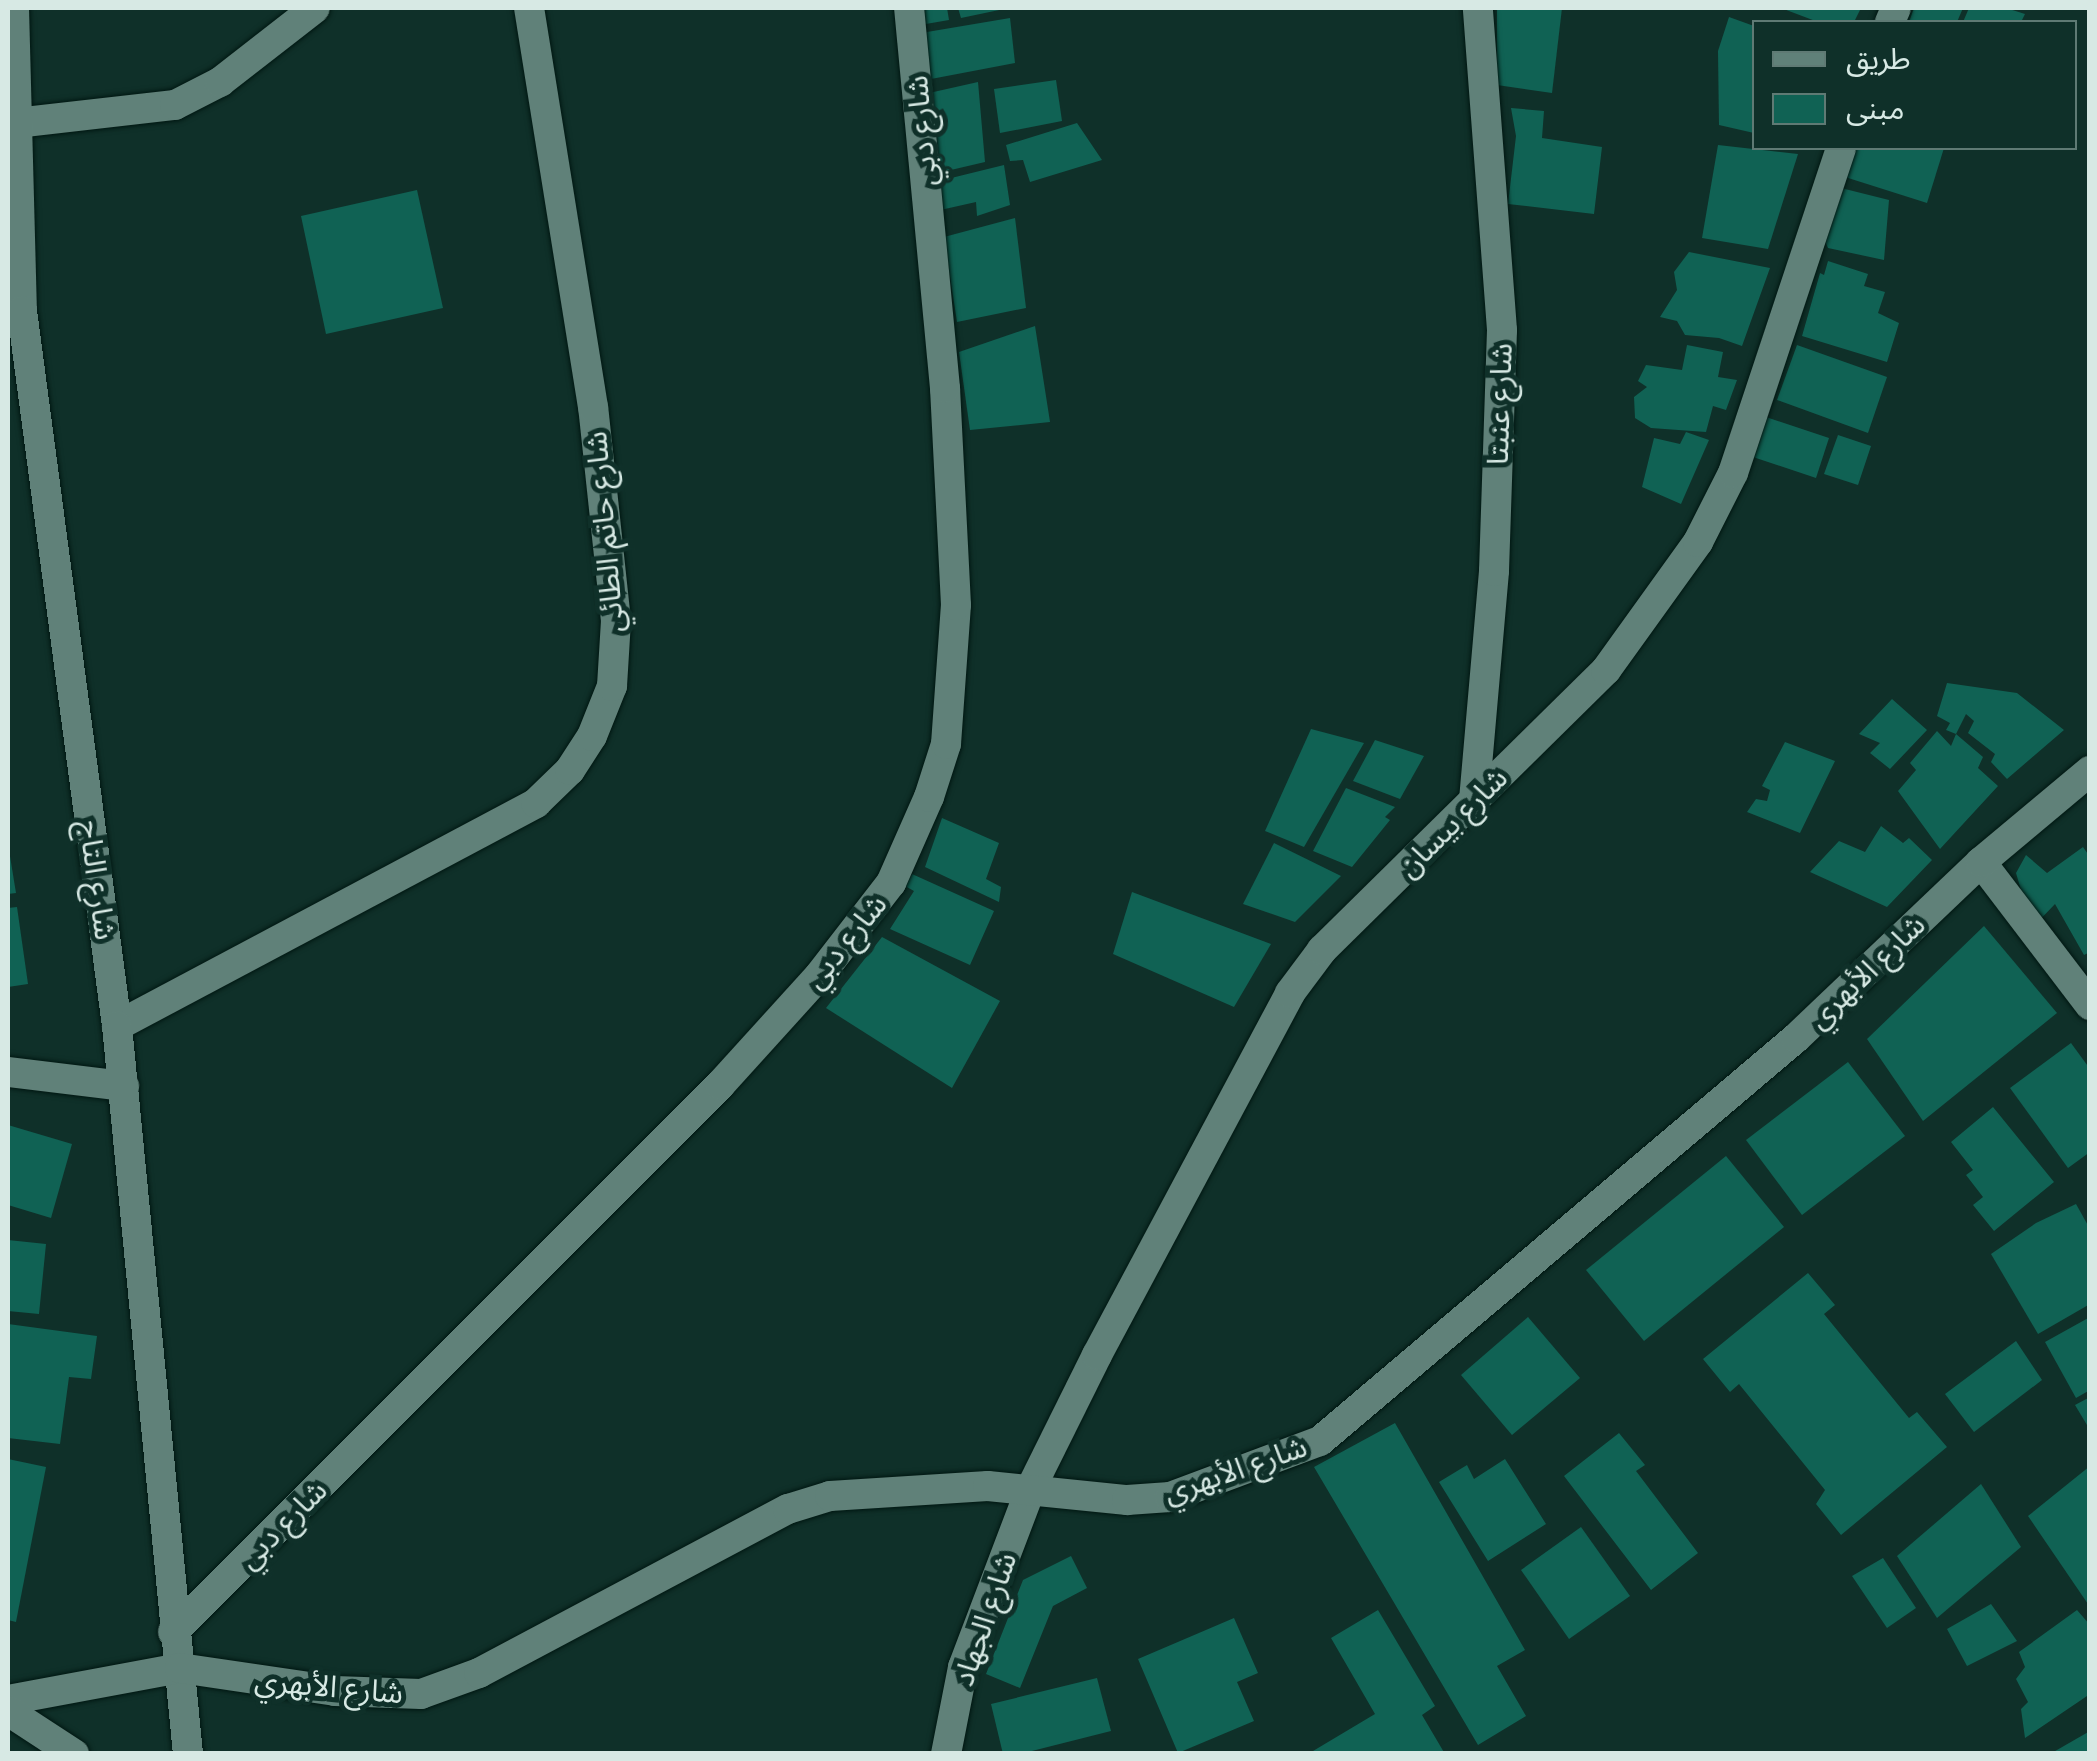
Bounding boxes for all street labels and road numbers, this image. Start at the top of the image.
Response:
street label: شارع دبي [898,74,944,188]
street label: شارع عنبتا [1479,342,1519,466]
street label: شارع حاتم الطائي [577,430,631,634]
street label: شارع بيسان [1390,760,1514,884]
street label: شارع التاج [72,818,124,942]
street label: شارع دبي [796,887,894,995]
street label: شارع الأبهري [1800,906,1932,1036]
street label: شارع الأبهري [1159,1428,1311,1510]
street label: شارع دبي [230,1472,334,1576]
street label: شارع الجهاد [944,1548,1024,1690]
street label: شارع الأبهري [253,1662,405,1710]

